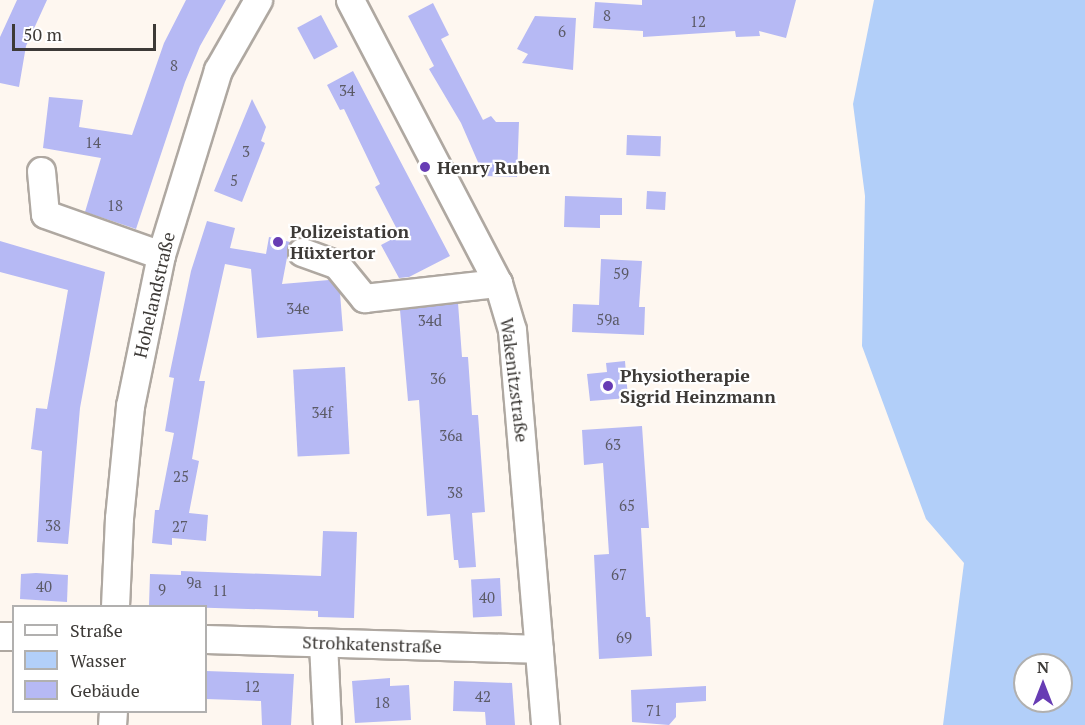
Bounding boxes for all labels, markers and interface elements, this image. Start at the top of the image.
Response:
house number: 8 [603,7,611,25]
scale bar [15,12,159,50]
house number: 12 [690,13,706,31]
text: 50 m [23,22,62,46]
house number: 6 [558,23,566,41]
house number: 8 [170,57,178,75]
house number: 34 [339,82,355,100]
house number: 14 [85,134,101,152]
house number: 3 [242,143,250,161]
place label: Henry Ruben [437,156,550,178]
marker: Henry Ruben [418,160,432,174]
house number: 5 [230,172,238,190]
house number: 18 [107,197,123,215]
place label: Polizeistation Hüxtertor [290,221,409,264]
street label: Hohelandstraße [129,230,179,360]
marker: Polizeistation Hüxtertor [271,235,285,249]
house number: 59 [613,265,629,283]
house number: 34e [286,300,310,318]
house number: 59a [596,311,620,329]
house number: 34d [418,312,442,330]
street label: Wakenitzstraße [497,316,533,444]
place label: Physiotherapie Sigrid Heinzmann [620,365,776,407]
house number: 36 [430,370,446,388]
marker: Physiotherapie Sigrid Heinzmann [601,379,615,393]
house number: 34f [311,404,333,422]
house number: 36a [439,427,463,445]
house number: 63 [605,436,621,454]
house number: 25 [173,468,189,486]
house number: 38 [447,484,463,502]
house number: 65 [619,497,635,515]
house number: 38 [45,517,61,535]
house number: 27 [172,518,188,536]
house number: 67 [611,566,627,584]
house number: 9a [186,574,202,592]
house number: 40 [36,578,52,596]
house number: 9 [158,581,166,599]
house number: 11 [212,582,228,600]
house number: 40 [479,589,495,607]
legend [12,605,207,713]
text: Straße [70,618,123,642]
house number: 69 [616,629,632,647]
street label: Strohkatenstraße [302,631,442,657]
text: Wasser [70,648,126,672]
north arrow [1013,653,1073,713]
text: N [1037,656,1049,678]
text: Gebäude [70,678,140,702]
house number: 12 [244,678,260,696]
house number: 42 [475,688,491,706]
house number: 18 [374,694,390,712]
house number: 71 [646,702,662,720]

